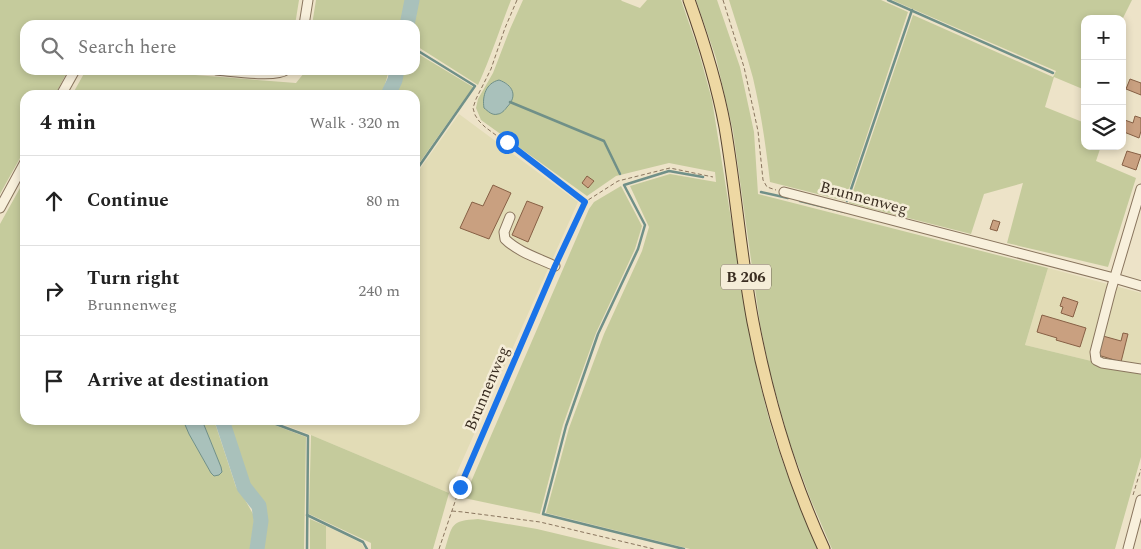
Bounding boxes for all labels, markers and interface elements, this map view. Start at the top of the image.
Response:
map controls [1081,15,1126,150]
button: + [1081,15,1126,60]
search box [20,20,420,75]
text: Search here [78,33,177,62]
icon: search [38,34,66,62]
button: − [1081,60,1126,105]
button: layers [1081,105,1126,150]
text: 4 min [40,107,96,139]
text: Walk · 320 m [309,111,400,135]
route start [496,131,519,154]
street label: Brunnenweg [817,175,910,221]
text: Continue [87,186,169,215]
icon: ahead [40,187,68,215]
text: 80 m [366,189,400,213]
text: Turn right [87,264,180,293]
road number: B 206 [721,264,771,290]
icon: right [40,277,68,305]
text: 240 m [358,279,400,303]
text: Brunnenweg [87,293,177,317]
street label: Brunnenweg [458,342,516,434]
text: Arrive at destination [87,366,269,395]
icon: arrive [40,367,68,395]
route end [449,476,472,499]

